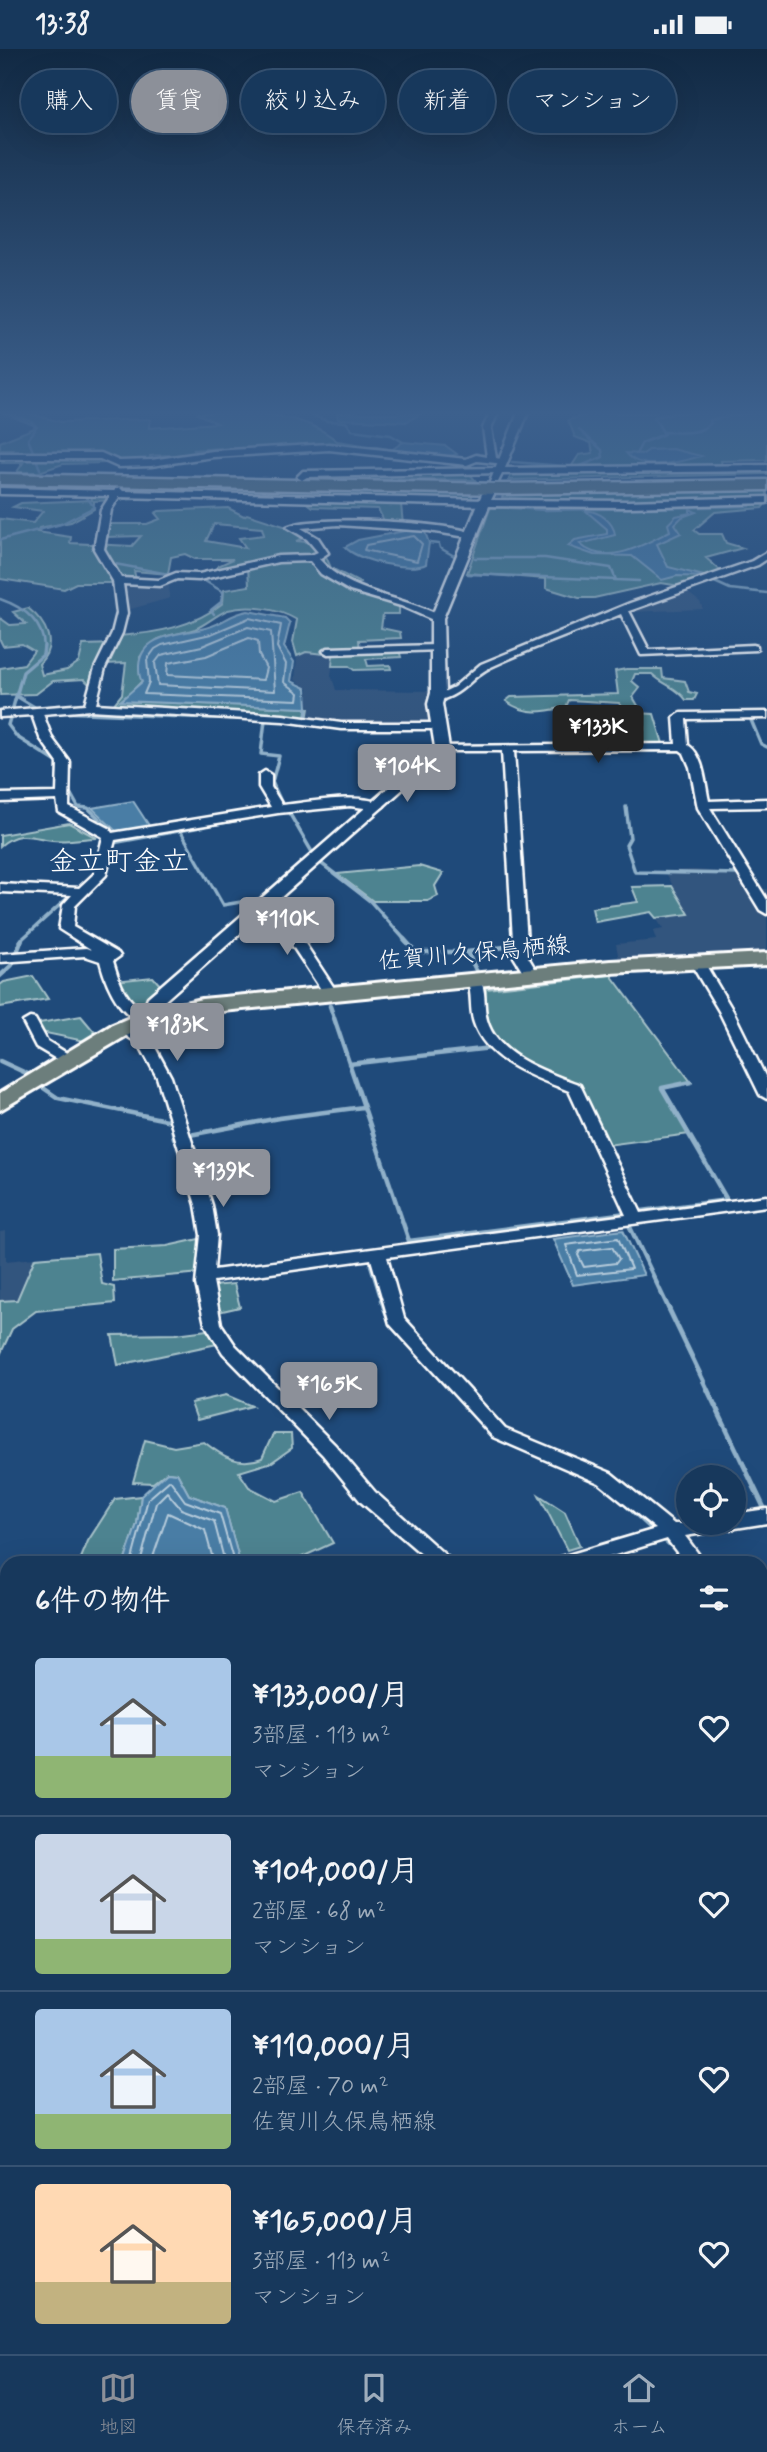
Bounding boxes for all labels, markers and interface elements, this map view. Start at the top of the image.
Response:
text: 13:38 [35,8,91,42]
chip: 購入 [21,70,117,133]
chip: 賃貸 [131,70,227,133]
chip: 絞り込み [241,70,385,133]
chip: 新着 [399,70,495,133]
chip: マンション [509,70,676,133]
pin: ¥133K [549,705,647,765]
text: ¥133K [569,713,627,743]
pin: ¥104K [358,745,456,804]
text: ¥104K [374,752,440,782]
district label: 金立町金立 [49,844,189,881]
pin: ¥110K [238,897,336,957]
text: ¥110K [255,905,319,935]
street label: 佐賀川久保鳥栖線 [377,930,571,978]
pin: ¥183K [128,1003,226,1063]
text: ¥183K [146,1011,208,1041]
pin: ¥139K [174,1149,272,1209]
text: ¥139K [192,1157,254,1187]
pin: ¥165K [280,1363,378,1422]
text: ¥165K [296,1370,362,1400]
map controls [676,1465,746,1535]
button: locate [676,1465,746,1535]
icon: filters [695,1579,733,1617]
text: 6件の物件 [35,1582,170,1621]
text: ¥133,000/月 [252,1676,409,1715]
icon: home [91,1686,175,1770]
icon: heart [695,1709,733,1747]
text: 3部屋 · 113 m² [252,1721,390,1751]
text: マンション [252,1757,366,1787]
text: ¥104,000/月 [252,1852,419,1891]
icon: home [91,1862,175,1946]
icon: heart [695,1885,733,1923]
text: 2部屋 · 68 m² [252,1897,386,1927]
text: マンション [252,1933,366,1963]
text: ¥110,000/月 [252,2027,415,2066]
icon: home [91,2037,175,2121]
icon: heart [695,2060,733,2098]
text: 2部屋 · 70 m² [252,2072,389,2102]
text: 佐賀川久保鳥栖線 [252,2108,436,2138]
text: ¥165,000/月 [252,2202,418,2241]
icon: home [91,2212,175,2296]
icon: heart [695,2235,733,2273]
text: 3部屋 · 113 m² [252,2247,390,2277]
text: マンション [252,2283,366,2313]
tab: 地図 [99,2369,137,2440]
tab: 保存済み [336,2369,412,2440]
tab: ホーム [611,2369,668,2440]

